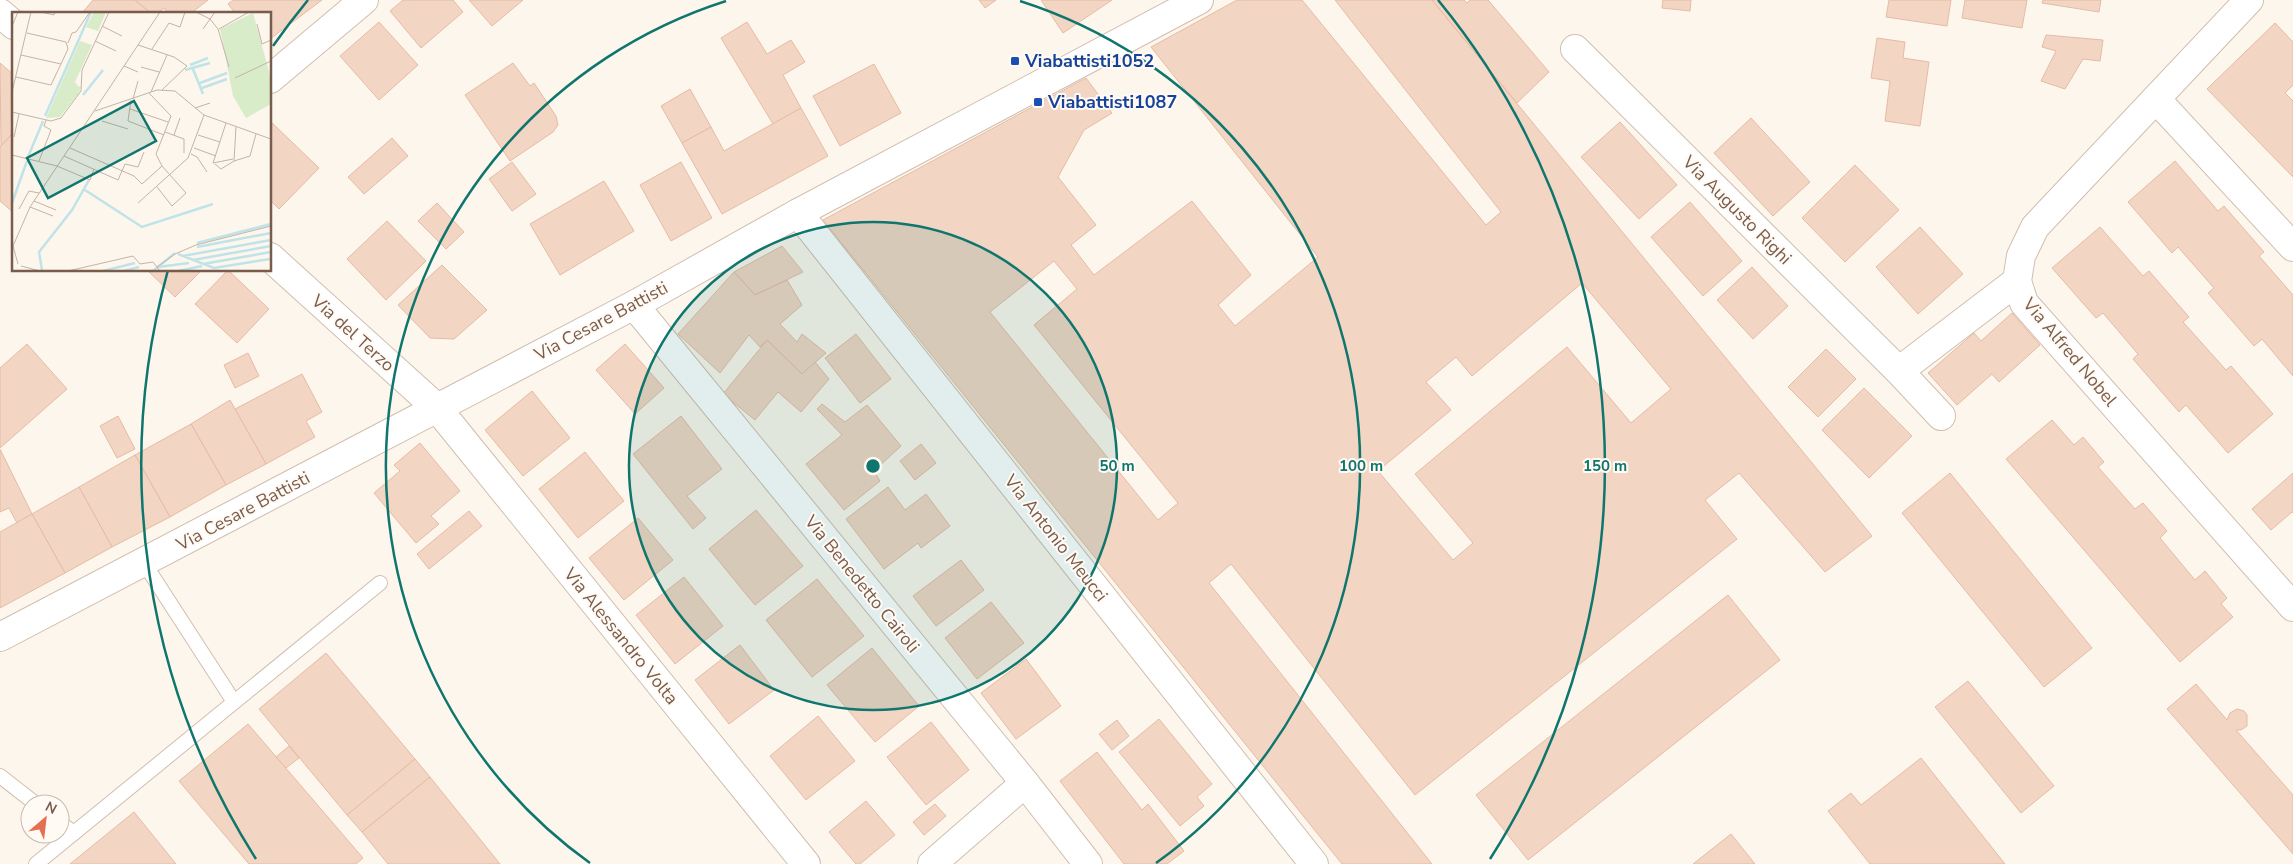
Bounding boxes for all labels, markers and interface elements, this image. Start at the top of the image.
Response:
inset map [12,12,271,271]
place label: Viabattisti1052 [1024,49,1154,73]
marker: Viabattisti1052 [1009,55,1021,67]
place label: Viabattisti1087 [1047,90,1177,114]
marker: Viabattisti1087 [1032,96,1044,108]
street label: Via Augusto Righi [1676,149,1797,270]
street label: Via Cesare Battisti [529,276,672,367]
street label: Via del Terzo [305,288,400,377]
street label: Via Alfred Nobel [2017,292,2123,412]
text: 50 m [1099,456,1135,476]
text: 100 m [1339,456,1383,476]
text: 150 m [1583,456,1627,476]
centre of rings [864,457,882,475]
street label: Via Cesare Battisti [171,466,314,557]
street label: Via Antonio Meucci [998,469,1113,606]
street label: Via Benedetto Cairoli [798,509,925,658]
street label: Via Alessandro Volta [558,562,684,709]
north arrow [20,794,70,844]
text: N [42,797,60,819]

